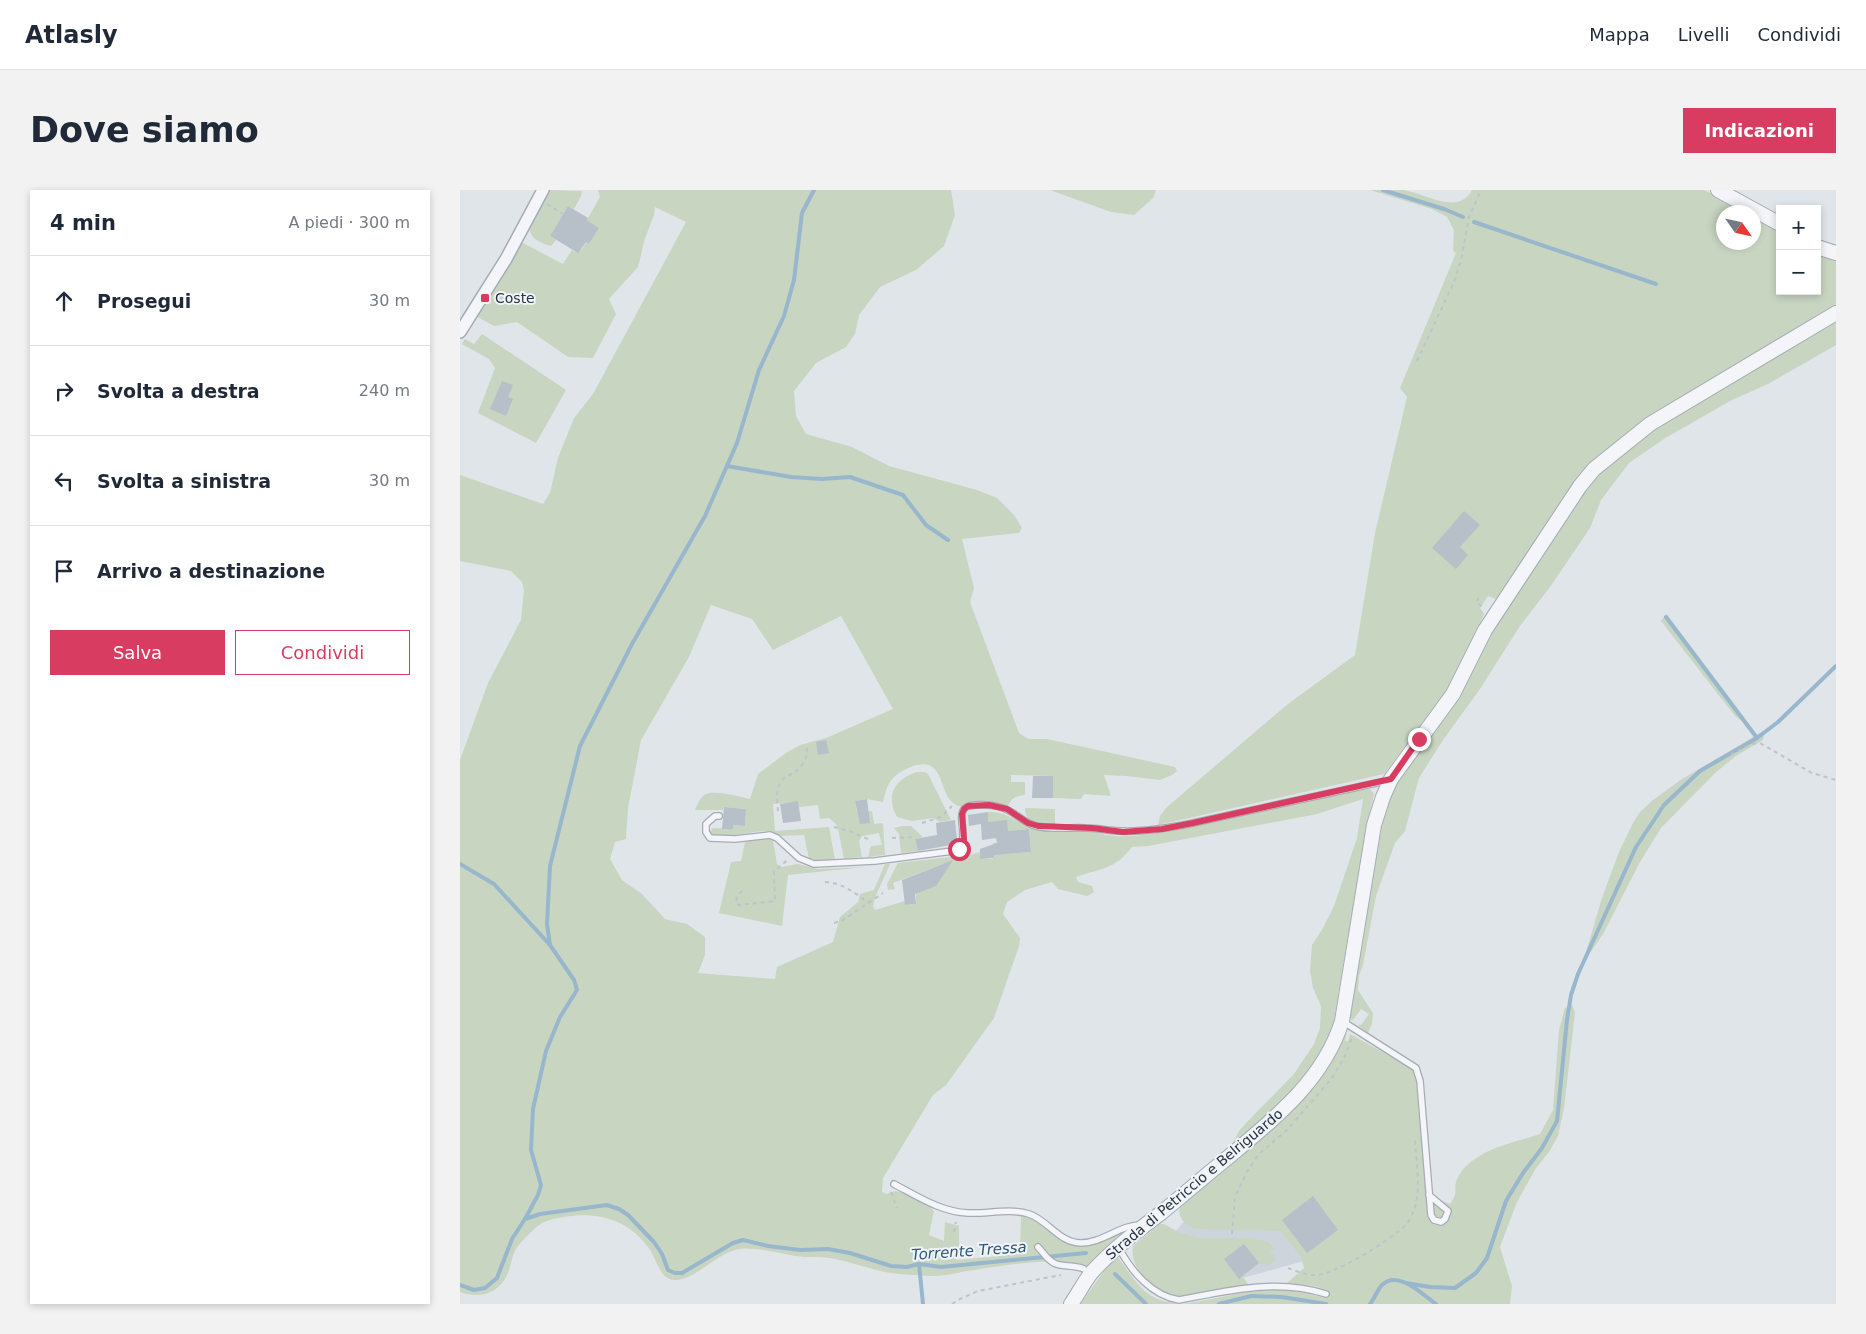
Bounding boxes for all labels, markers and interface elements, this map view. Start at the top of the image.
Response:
text: Atlasly [25,21,118,49]
text: Mappa [1589,24,1650,45]
text: Livelli [1678,24,1730,45]
text: Condividi [1758,24,1841,45]
button: Indicazioni [1683,108,1836,153]
text: Dove siamo [30,110,259,150]
north arrow [1716,205,1761,250]
map controls [1776,205,1821,295]
button: + [1776,205,1821,250]
text: 4 min [50,211,116,235]
text: A piedi · 300 m [288,213,410,232]
button: − [1776,250,1821,295]
icon: ahead [50,287,78,315]
text: Prosegui [97,290,191,312]
place label: Coste [495,290,535,306]
text: 30 m [369,291,410,310]
marker: Coste [479,292,491,304]
icon: right [50,377,78,405]
text: Svolta a destra [97,380,260,402]
text: 240 m [359,381,410,400]
icon: left [50,467,78,495]
text: Svolta a sinistra [97,470,271,492]
text: 30 m [369,471,410,490]
icon: arrive [50,557,78,585]
text: Arrivo a destinazione [97,560,325,582]
button: Salva [50,630,225,675]
button: Condividi [235,630,410,675]
route end [1408,728,1431,751]
route start [948,838,971,861]
street label: Strada di Petriccio e Belriguardo [1102,1105,1286,1263]
water label: Torrente Tressa [911,1238,1027,1264]

